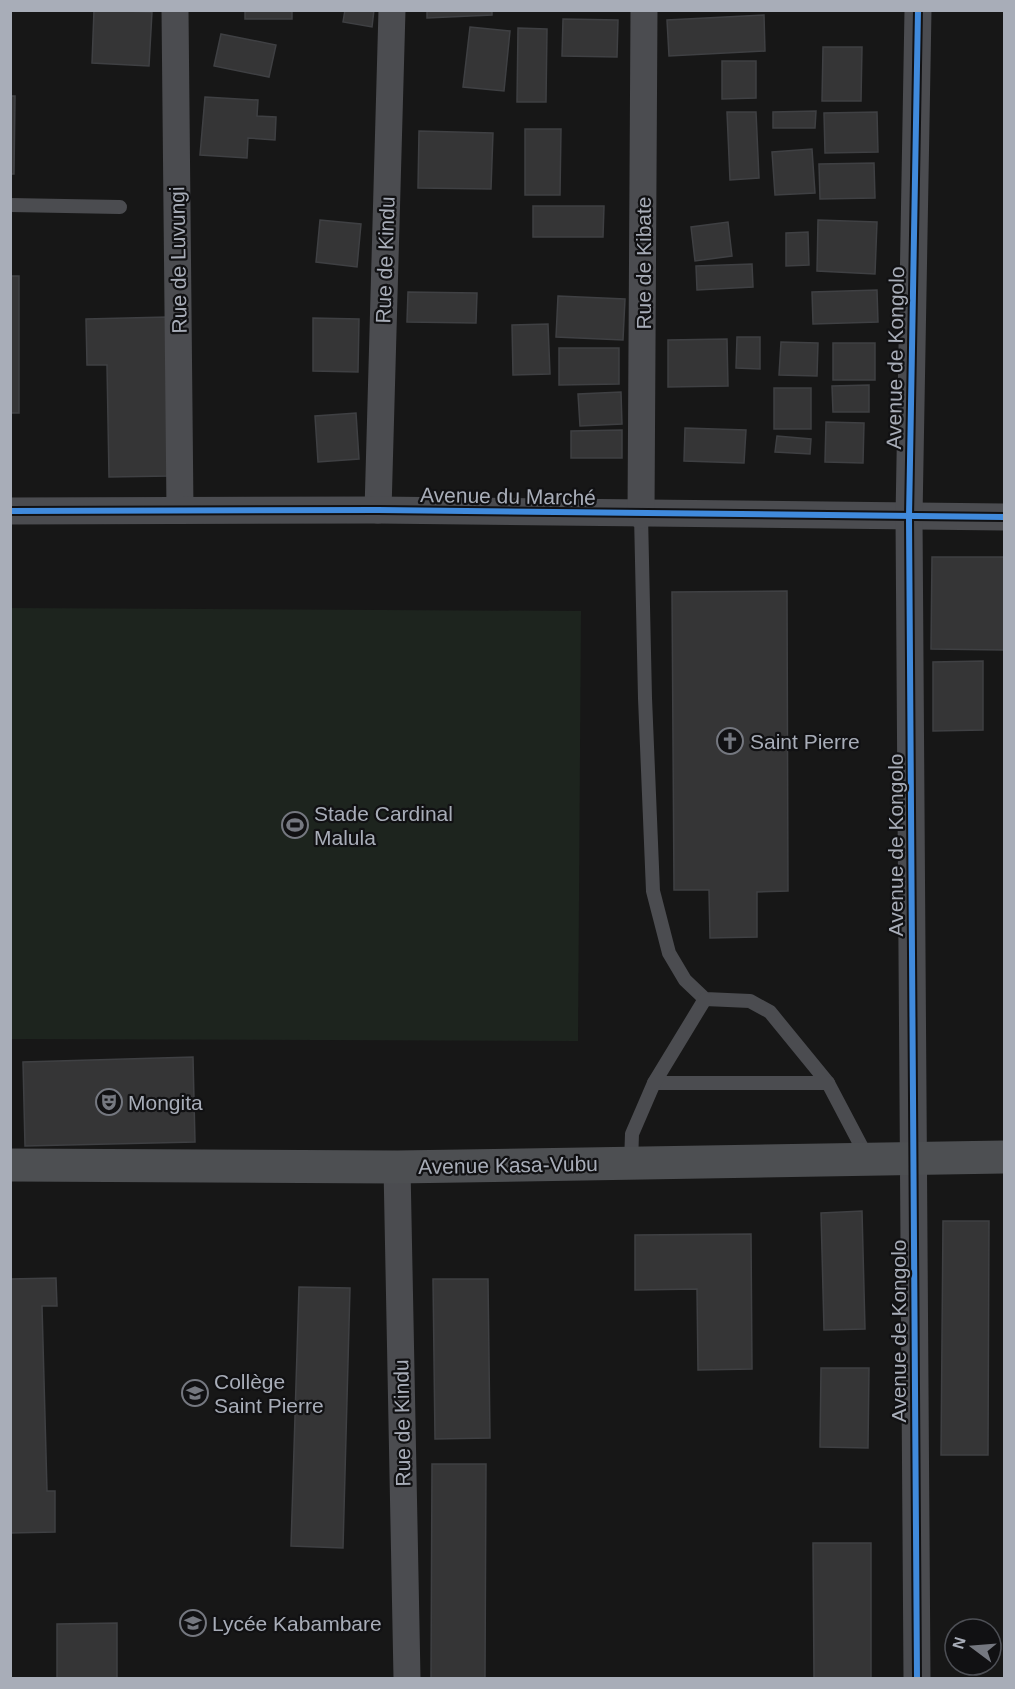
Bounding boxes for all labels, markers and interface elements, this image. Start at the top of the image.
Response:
street label: Rue de Luvungi [165,186,191,334]
street label: Rue de Kindu [371,196,399,324]
street label: Rue de Kibate [632,196,655,330]
street label: Avenue de Kongolo [882,266,908,450]
street label: Avenue du Marché [420,483,596,509]
church icon: Saint Pierre [715,726,745,756]
place label: Saint Pierre [750,730,860,753]
street label: Avenue de Kongolo [884,754,907,936]
place label: Stade Cardinal Malula [314,802,453,849]
sports icon: Stade Cardinal Malula [280,810,310,840]
theatre icon: Mongita [94,1087,124,1117]
place label: Mongita [128,1091,203,1114]
street label: Avenue Kasa-Vubu [418,1152,598,1178]
street label: Avenue de Kongolo [887,1240,910,1422]
street label: Rue de Kindu [389,1359,415,1487]
place label: Collège Saint Pierre [214,1370,324,1417]
school or university icon: Collège Saint Pierre [180,1378,210,1408]
school or university icon: Lycée Kabambare [178,1608,208,1638]
place label: Lycée Kabambare [212,1612,382,1635]
north arrow [943,1617,1003,1677]
text: N [949,1635,969,1651]

